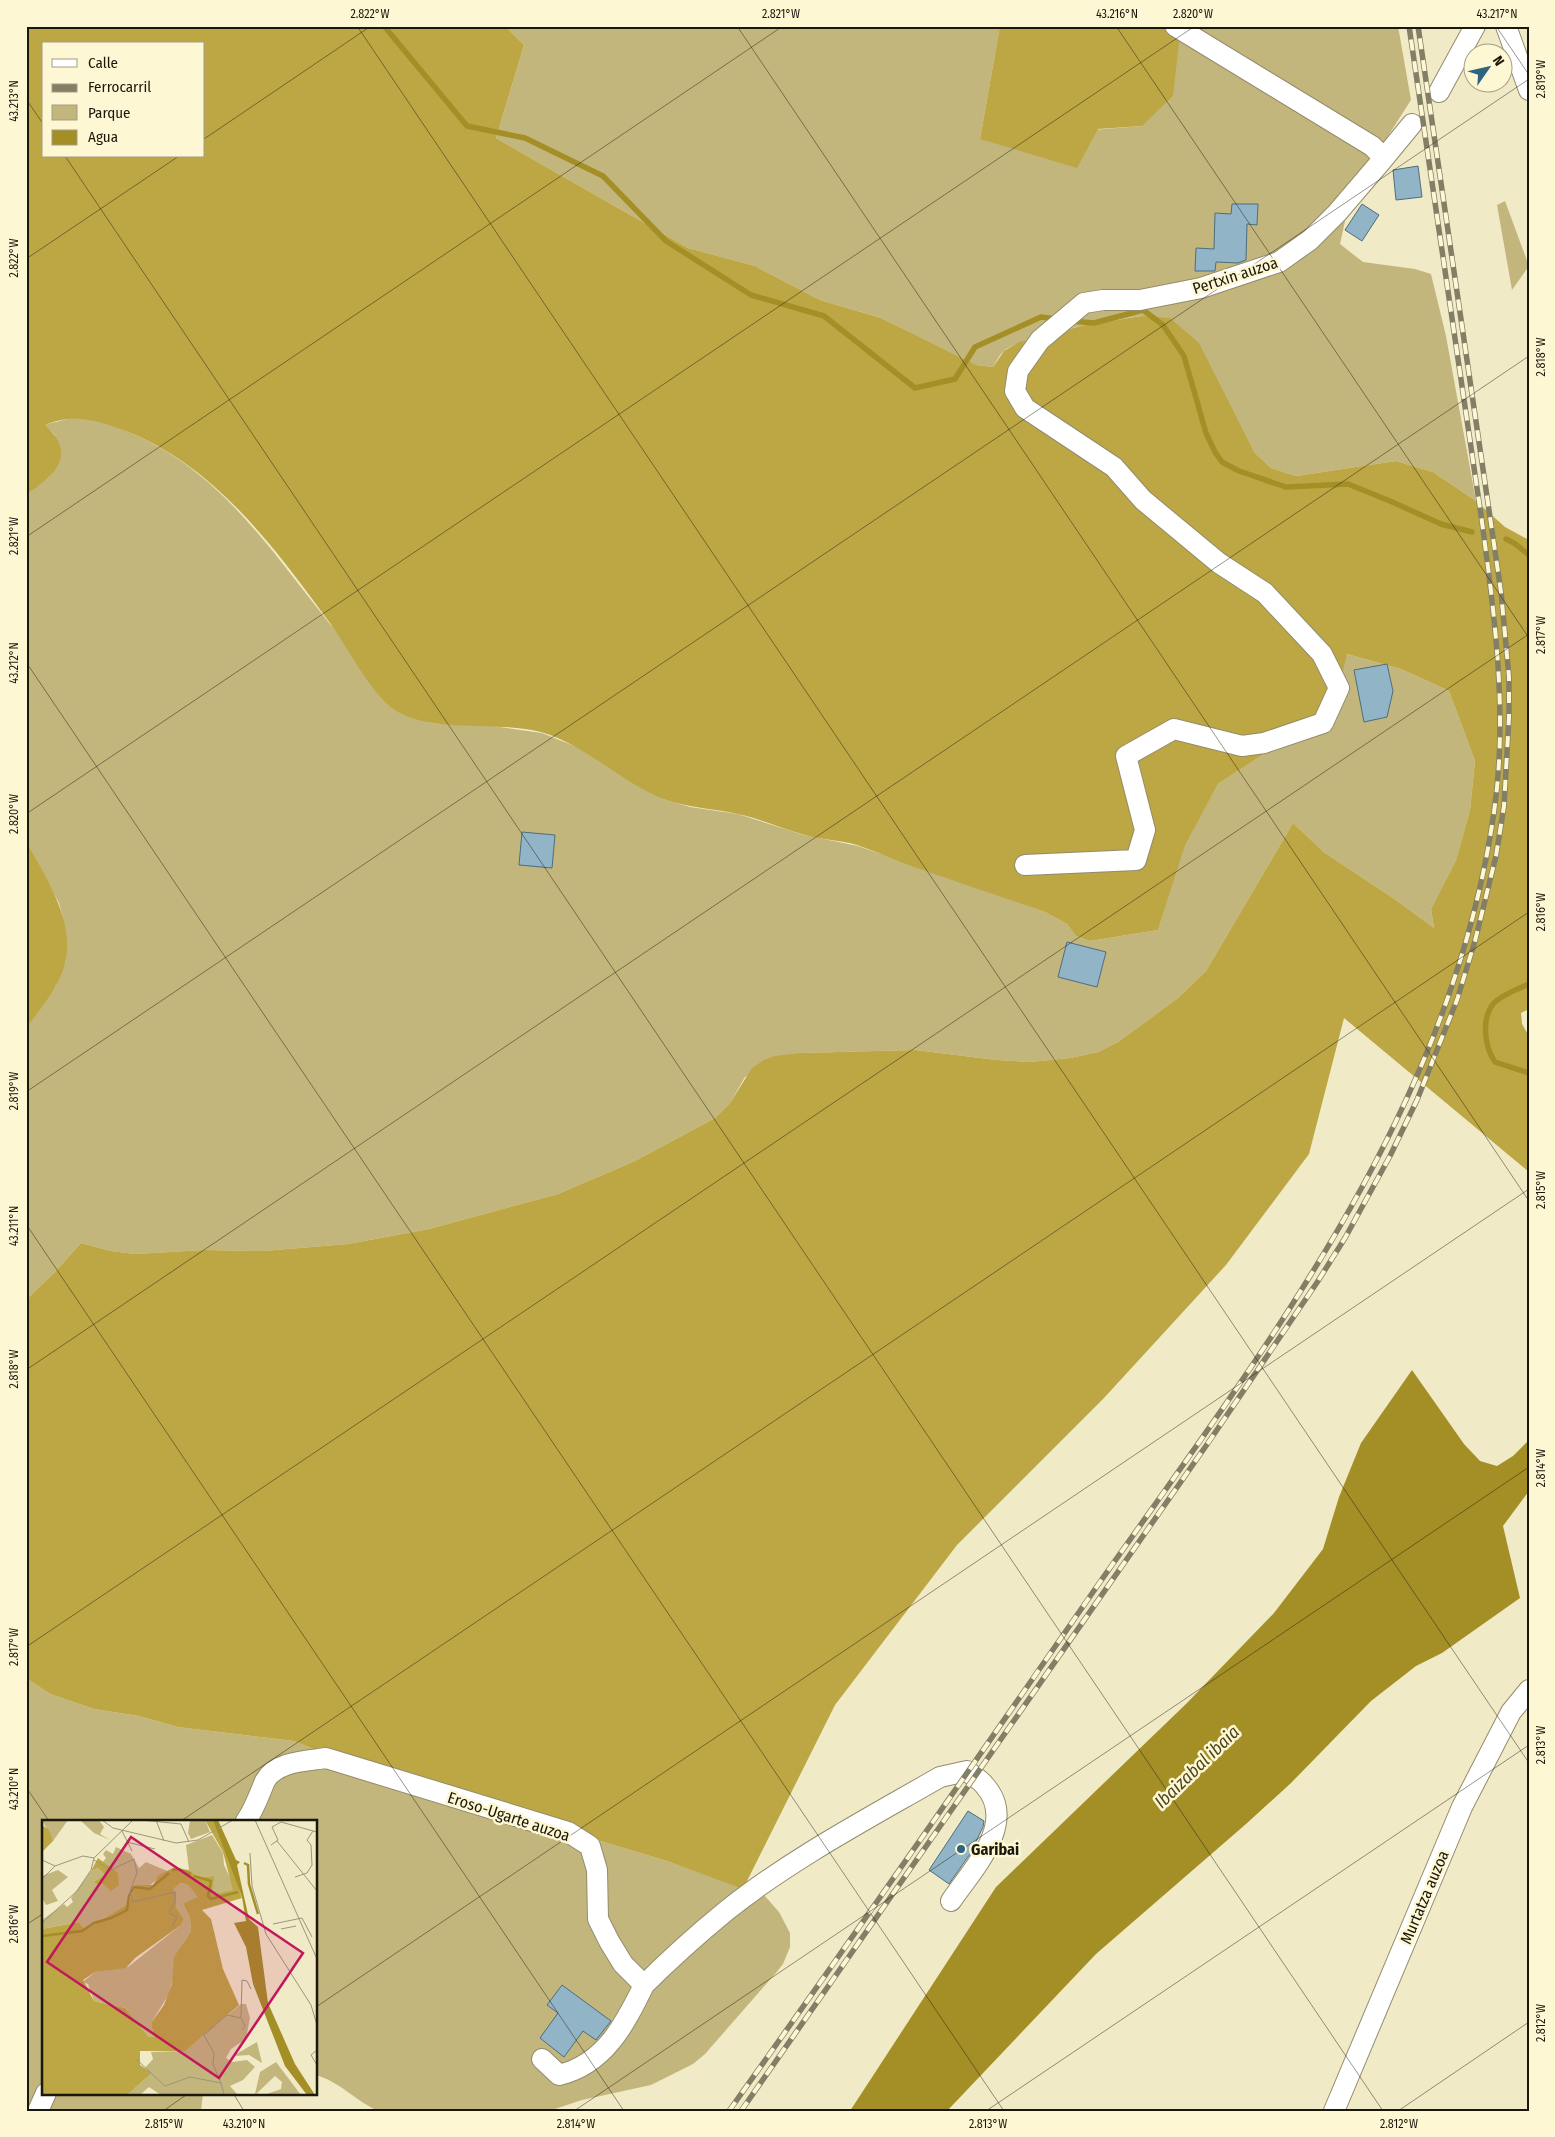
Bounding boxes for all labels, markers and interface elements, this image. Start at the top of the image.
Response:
text: 2.822°W [351,7,389,21]
text: 2.821°W [762,7,800,21]
text: 43.216°N [1096,7,1138,21]
text: 2.820°W [1173,7,1213,21]
text: 43.217°N [1476,7,1518,21]
legend [42,42,205,158]
north arrow [1462,42,1512,92]
text: N [1489,53,1508,69]
text: Calle [88,54,118,72]
text: 2.819°W [1534,60,1548,98]
text: Ferrocarril [88,78,151,96]
text: 43.213°N [7,80,21,122]
text: Parque [88,104,131,122]
text: Agua [88,128,118,146]
text: 2.822°W [7,239,21,277]
street label: Pertxin auzoa [1190,253,1280,298]
text: 2.818°W [1534,338,1548,376]
text: 2.821°W [7,517,21,555]
text: 2.817°W [1534,616,1548,654]
text: 43.212°N [7,642,21,684]
text: 2.820°W [7,794,21,834]
text: 2.816°W [1534,893,1548,931]
text: 2.819°W [7,1072,21,1110]
text: 2.815°W [1534,1171,1548,1209]
text: 43.211°N [7,1206,21,1246]
text: 2.818°W [7,1350,21,1388]
text: 2.814°W [1534,1449,1548,1487]
text: 2.817°W [7,1628,21,1666]
water label: Ibaizabal ibaia [1150,1721,1244,1813]
text: 2.813°W [1534,1726,1548,1764]
text: 43.210°N [7,1768,21,1810]
street label: Eroso-Ugarte auzoa [445,1788,572,1845]
inset map [42,1820,318,2094]
place label: Garibai [971,1840,1019,1859]
marker: Garibai [955,1843,967,1855]
street label: Murtatza auzoa [1396,1847,1453,1947]
text: 2.816°W [7,1905,21,1943]
text: 2.812°W [1534,2004,1548,2042]
text: 2.815°W [145,2117,183,2131]
text: 43.210°N [223,2117,265,2131]
text: 2.814°W [557,2117,595,2131]
text: 2.813°W [969,2117,1007,2131]
text: 2.812°W [1380,2117,1418,2131]

